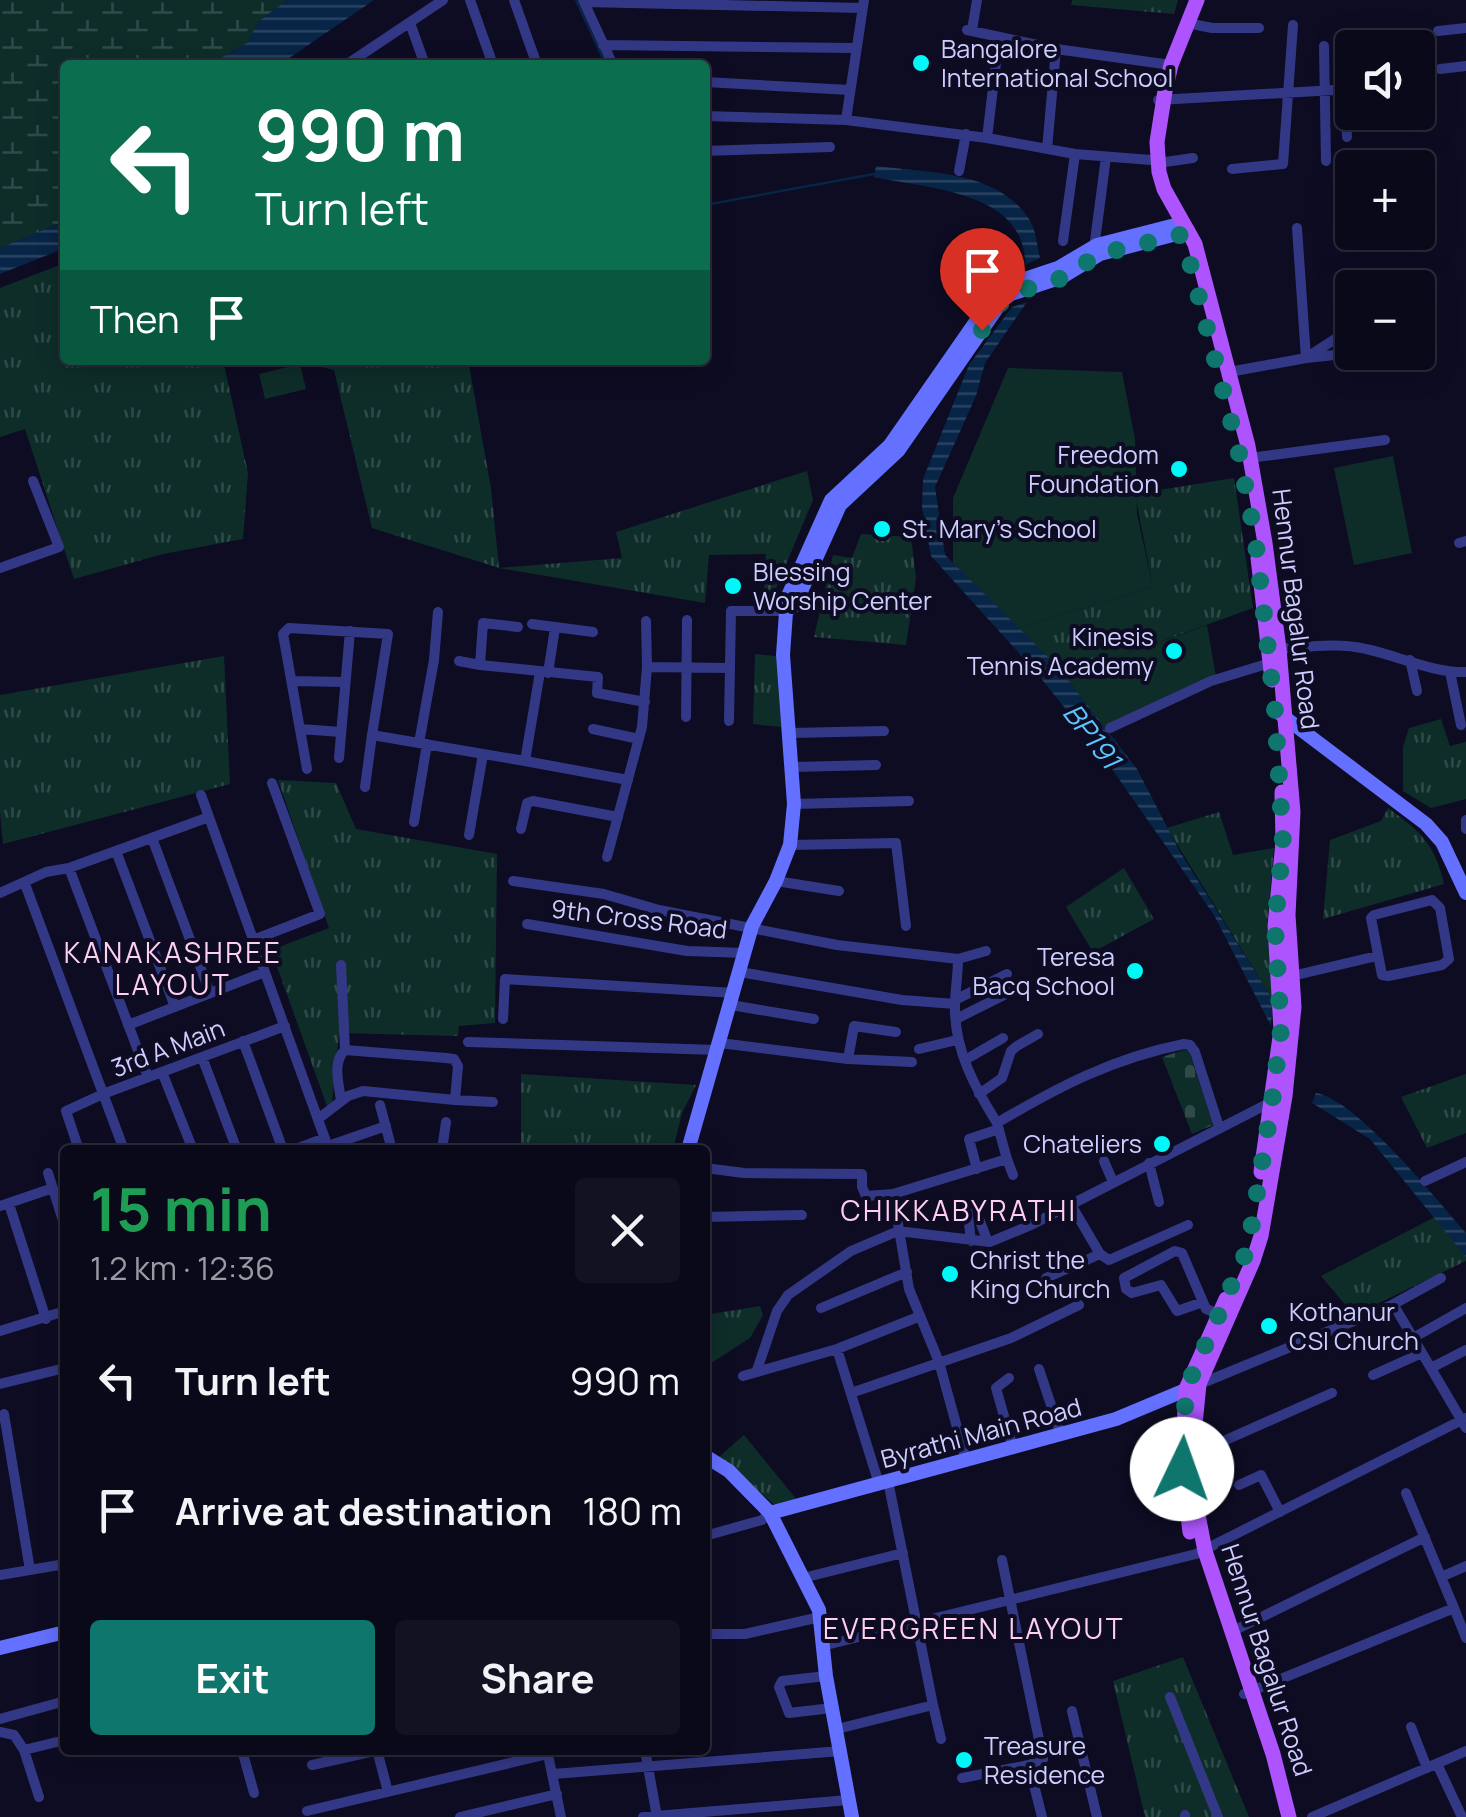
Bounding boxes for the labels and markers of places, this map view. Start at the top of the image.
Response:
place label: Bangalore International School [941,31,1173,95]
marker: Bangalore International School [910,52,932,74]
pin [940,228,1025,331]
place label: Freedom Foundation [1028,437,1159,501]
marker: Freedom Foundation [1168,458,1190,480]
place label: St. Mary's School [902,511,1097,546]
marker: St. Mary's School [871,518,893,540]
place label: Blessing Worship Center [753,554,932,618]
marker: Blessing Worship Center [722,575,744,597]
place label: Kinesis Tennis Academy [967,619,1154,683]
marker: Kinesis Tennis Academy [1163,640,1185,662]
place label: Teresa Bacq School [973,939,1115,1003]
marker: Teresa Bacq School [1124,960,1146,982]
place label: Chateliers [1023,1126,1142,1161]
marker: Chateliers [1151,1133,1173,1155]
place label: Christ the King Church [970,1242,1110,1306]
marker: Christ the King Church [939,1263,961,1285]
place label: Kothanur CSI Church [1289,1294,1419,1358]
marker: Kothanur CSI Church [1258,1315,1280,1337]
place label: Treasure Residence [984,1728,1105,1792]
marker: Treasure Residence [953,1749,975,1771]

